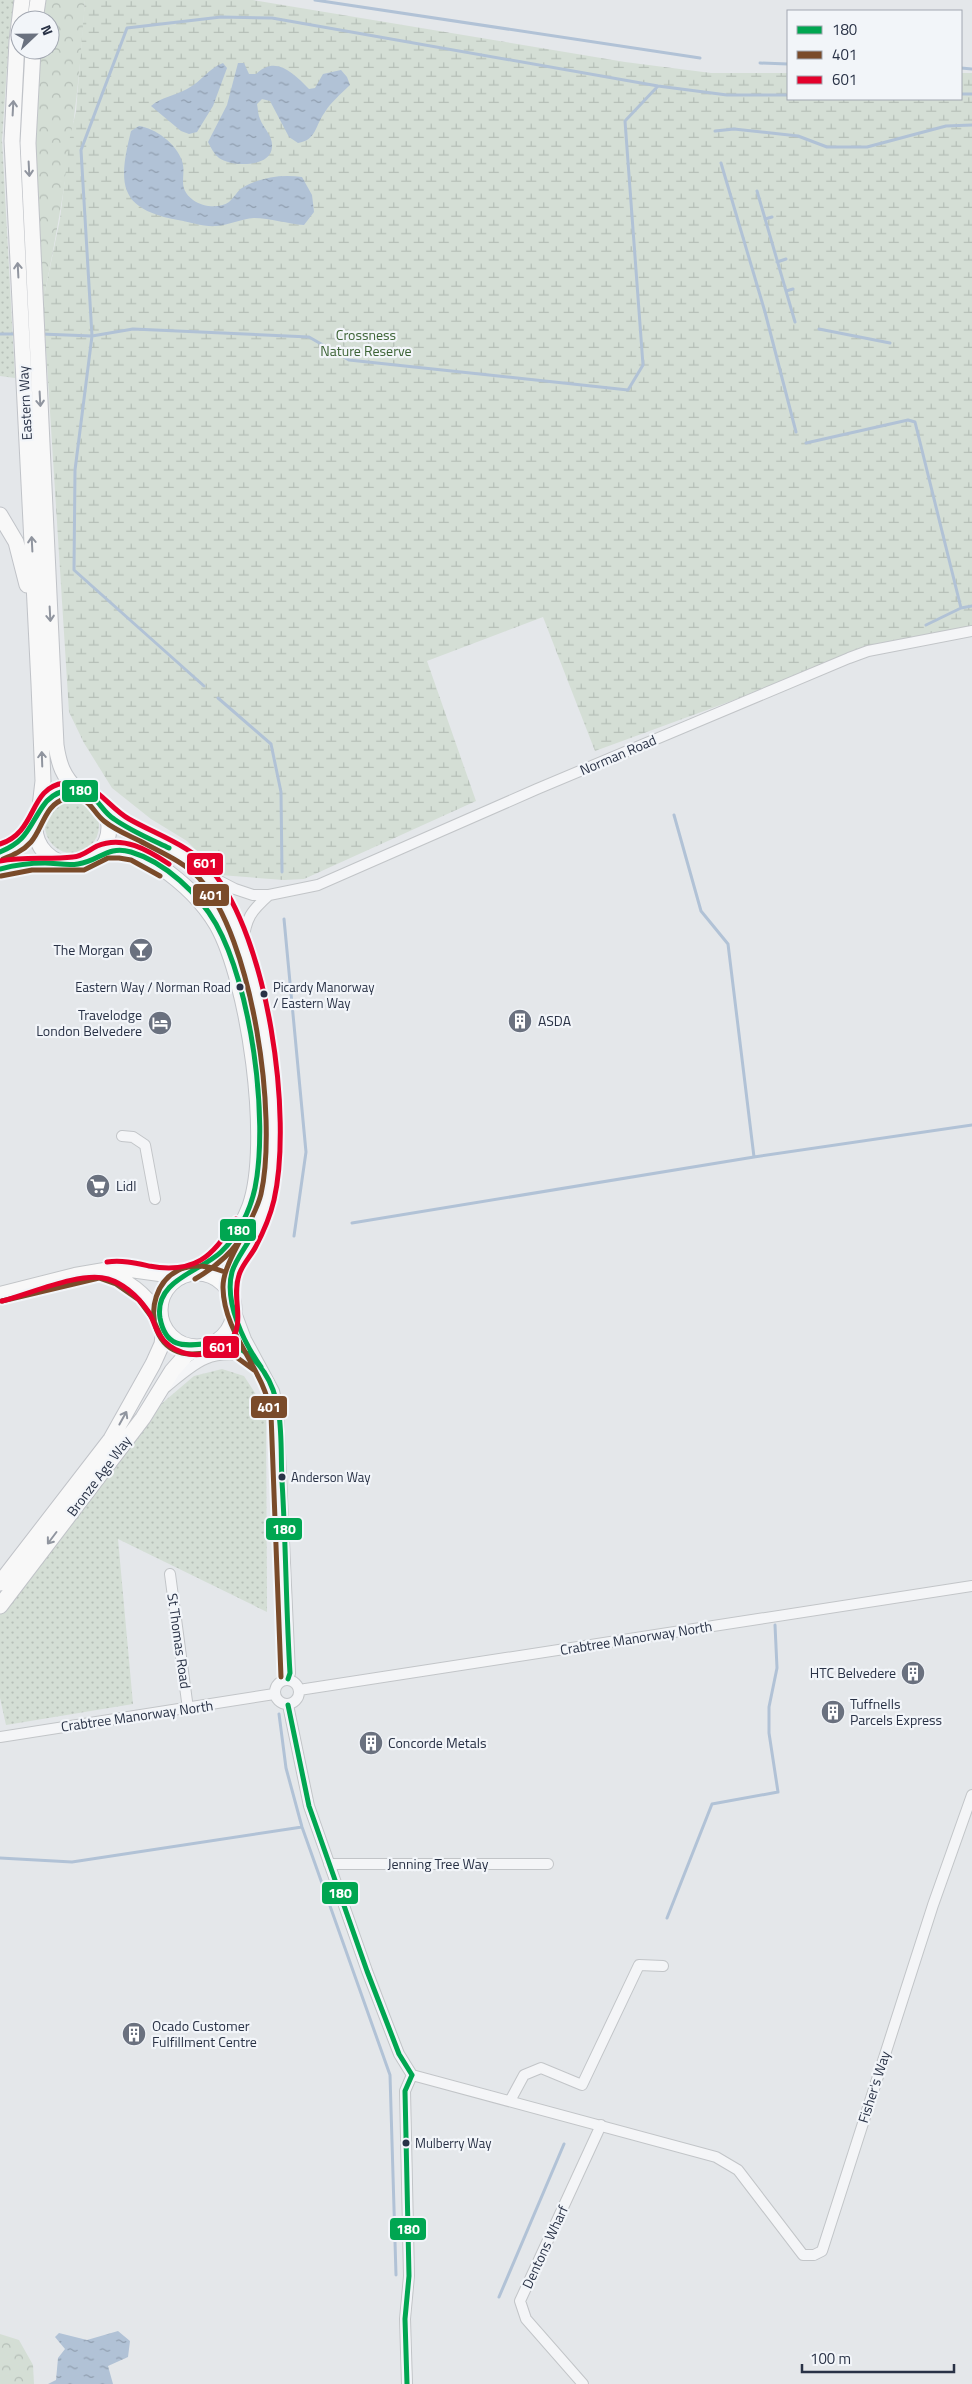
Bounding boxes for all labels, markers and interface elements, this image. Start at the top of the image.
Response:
north arrow [10,10,60,60]
legend [787,10,962,100]
text: 180 [832,18,857,41]
text: N [36,22,59,38]
text: 401 [832,43,857,66]
text: 601 [832,68,857,91]
one-way arrow [9,100,18,116]
one-way arrow [24,160,33,176]
one-way arrow [13,262,22,278]
park label: Crossness Nature Reserve [320,324,412,361]
street label: Eastern Way [12,365,37,441]
one-way arrow [36,391,45,407]
one-way arrow [28,536,37,552]
one-way arrow [45,606,54,622]
street label: Norman Road [576,729,659,780]
one-way arrow [38,751,47,767]
line badge: 180 [61,779,99,803]
text: 180 [68,779,92,800]
line badge: 601 [186,852,224,876]
text: 601 [193,852,217,873]
line badge: 401 [192,883,230,907]
text: 401 [199,884,223,905]
bar icon: The Morgan [128,937,154,963]
place label: The Morgan [53,939,124,960]
place label: Eastern Way / Norman Road [75,977,231,997]
place label: Picardy Manorway / Eastern Way [273,977,374,1013]
marker: Eastern Way / Norman Road [235,982,245,992]
marker: Picardy Manorway / Eastern Way [259,989,269,999]
place label: Travelodge London Belvedere [36,1004,142,1041]
building icon: ASDA [507,1008,533,1034]
hotel icon: Travelodge London Belvedere [147,1010,173,1036]
place label: ASDA [538,1010,572,1031]
supermarket icon: Lidl [85,1173,111,1199]
place label: Lidl [116,1175,136,1196]
line badge: 180 [219,1218,257,1242]
text: 180 [226,1219,250,1240]
line badge: 601 [202,1335,240,1359]
text: 601 [209,1336,233,1357]
line badge: 401 [250,1395,288,1419]
text: 401 [257,1396,281,1417]
one-way arrow [118,1411,128,1425]
street label: Bronze Age Way [61,1431,136,1520]
place label: Anderson Way [291,1467,370,1487]
marker: Anderson Way [277,1472,287,1482]
line badge: 180 [265,1517,303,1541]
text: 180 [272,1518,296,1539]
one-way arrow [47,1531,58,1544]
street label: St Thomas Road [162,1592,197,1690]
street label: Crabtree Manorway North [558,1615,713,1660]
building icon: HTC Belvedere [900,1660,926,1686]
place label: HTC Belvedere [810,1662,896,1683]
place label: Tuffnells Parcels Express [850,1693,942,1730]
street label: Crabtree Manorway North [59,1694,214,1737]
building icon: Tuffnells Parcels Express [820,1699,846,1725]
building icon: Concorde Metals [358,1730,384,1756]
place label: Concorde Metals [388,1732,486,1753]
street label: Jenning Tree Way [388,1853,489,1874]
line badge: 180 [321,1881,359,1905]
text: 180 [328,1882,352,1903]
place label: Ocado Customer Fulfillment Centre [152,2015,257,2052]
building icon: Ocado Customer Fulfillment Centre [121,2021,147,2047]
street label: Fisher's Way [852,2048,895,2126]
place label: Mulberry Way [415,2133,491,2153]
marker: Mulberry Way [401,2138,411,2148]
street label: Dentons Wharf [516,2202,573,2292]
line badge: 180 [389,2217,427,2241]
text: 180 [396,2218,420,2239]
scale bar [802,2342,954,2374]
text: 100 m [810,2347,851,2370]

